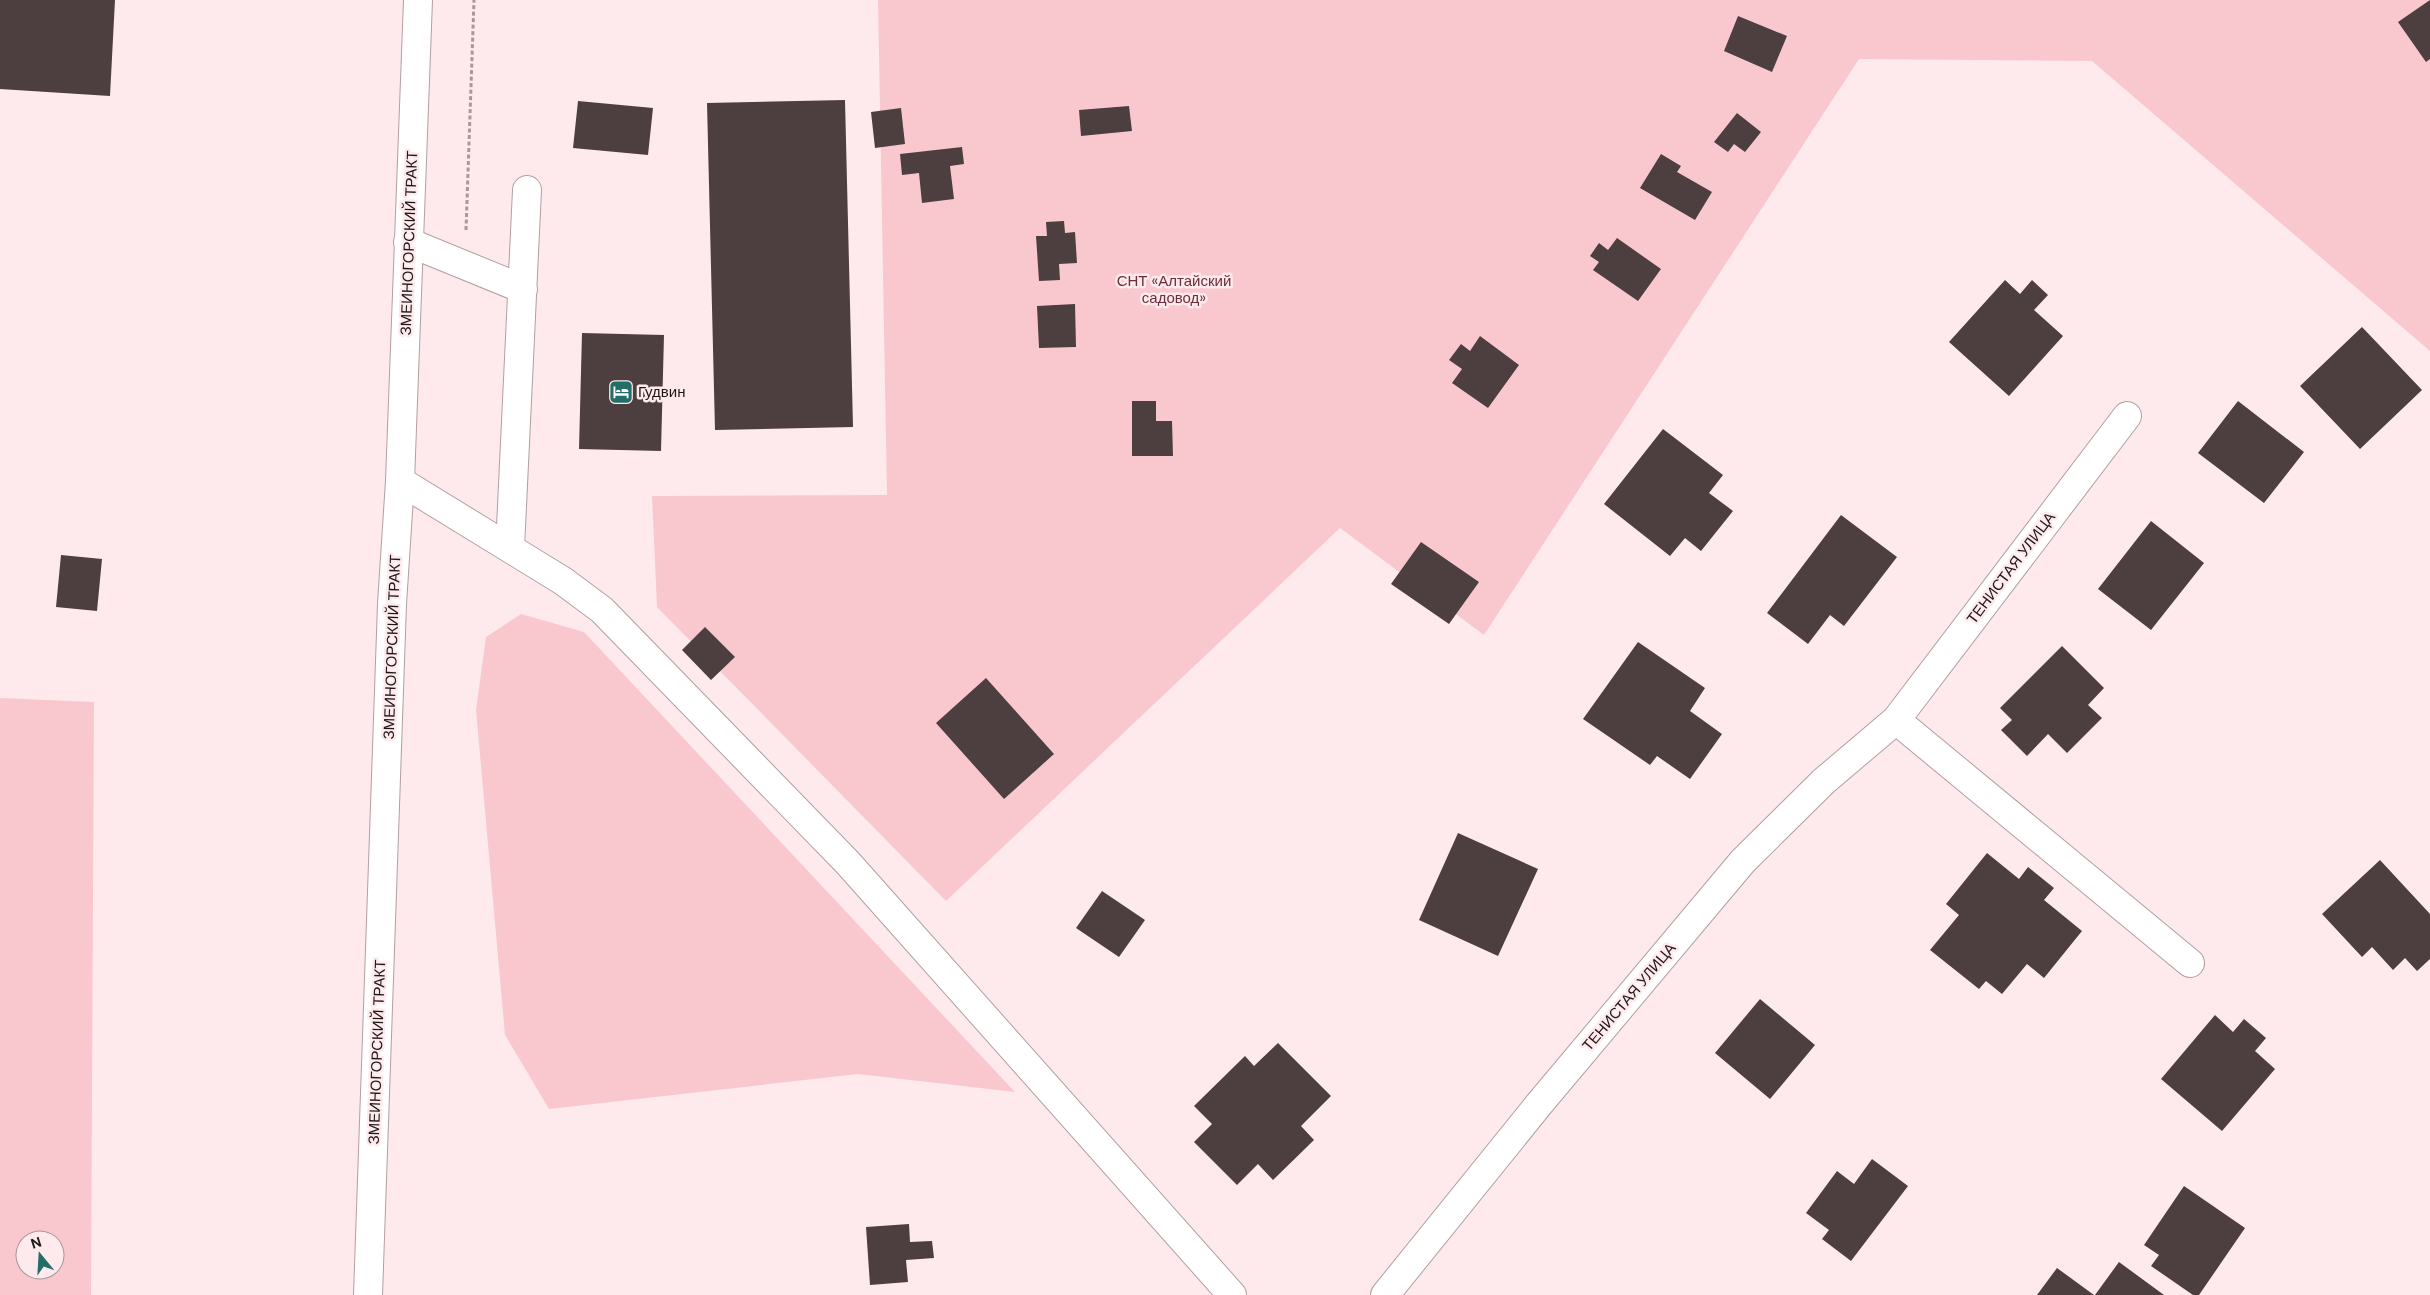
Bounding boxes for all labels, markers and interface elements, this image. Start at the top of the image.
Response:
street label: ЗМЕИНОГОРСКИЙ ТРАКТ [396,150,422,336]
park label: СНТ «Алтайский садовод» [1117,271,1231,308]
hotel icon: Гудвин [608,379,634,405]
place label: Гудвин [638,382,686,402]
street label: ТЕНИСТАЯ УЛИЦА [1962,508,2060,628]
street label: ЗМЕИНОГОРСКИЙ ТРАКТ [379,554,405,740]
street label: ТЕНИСТАЯ УЛИЦА [1578,939,1680,1055]
street label: ЗМЕИНОГОРСКИЙ ТРАКТ [364,959,390,1145]
north arrow [15,1230,65,1280]
text: N [28,1232,44,1253]

